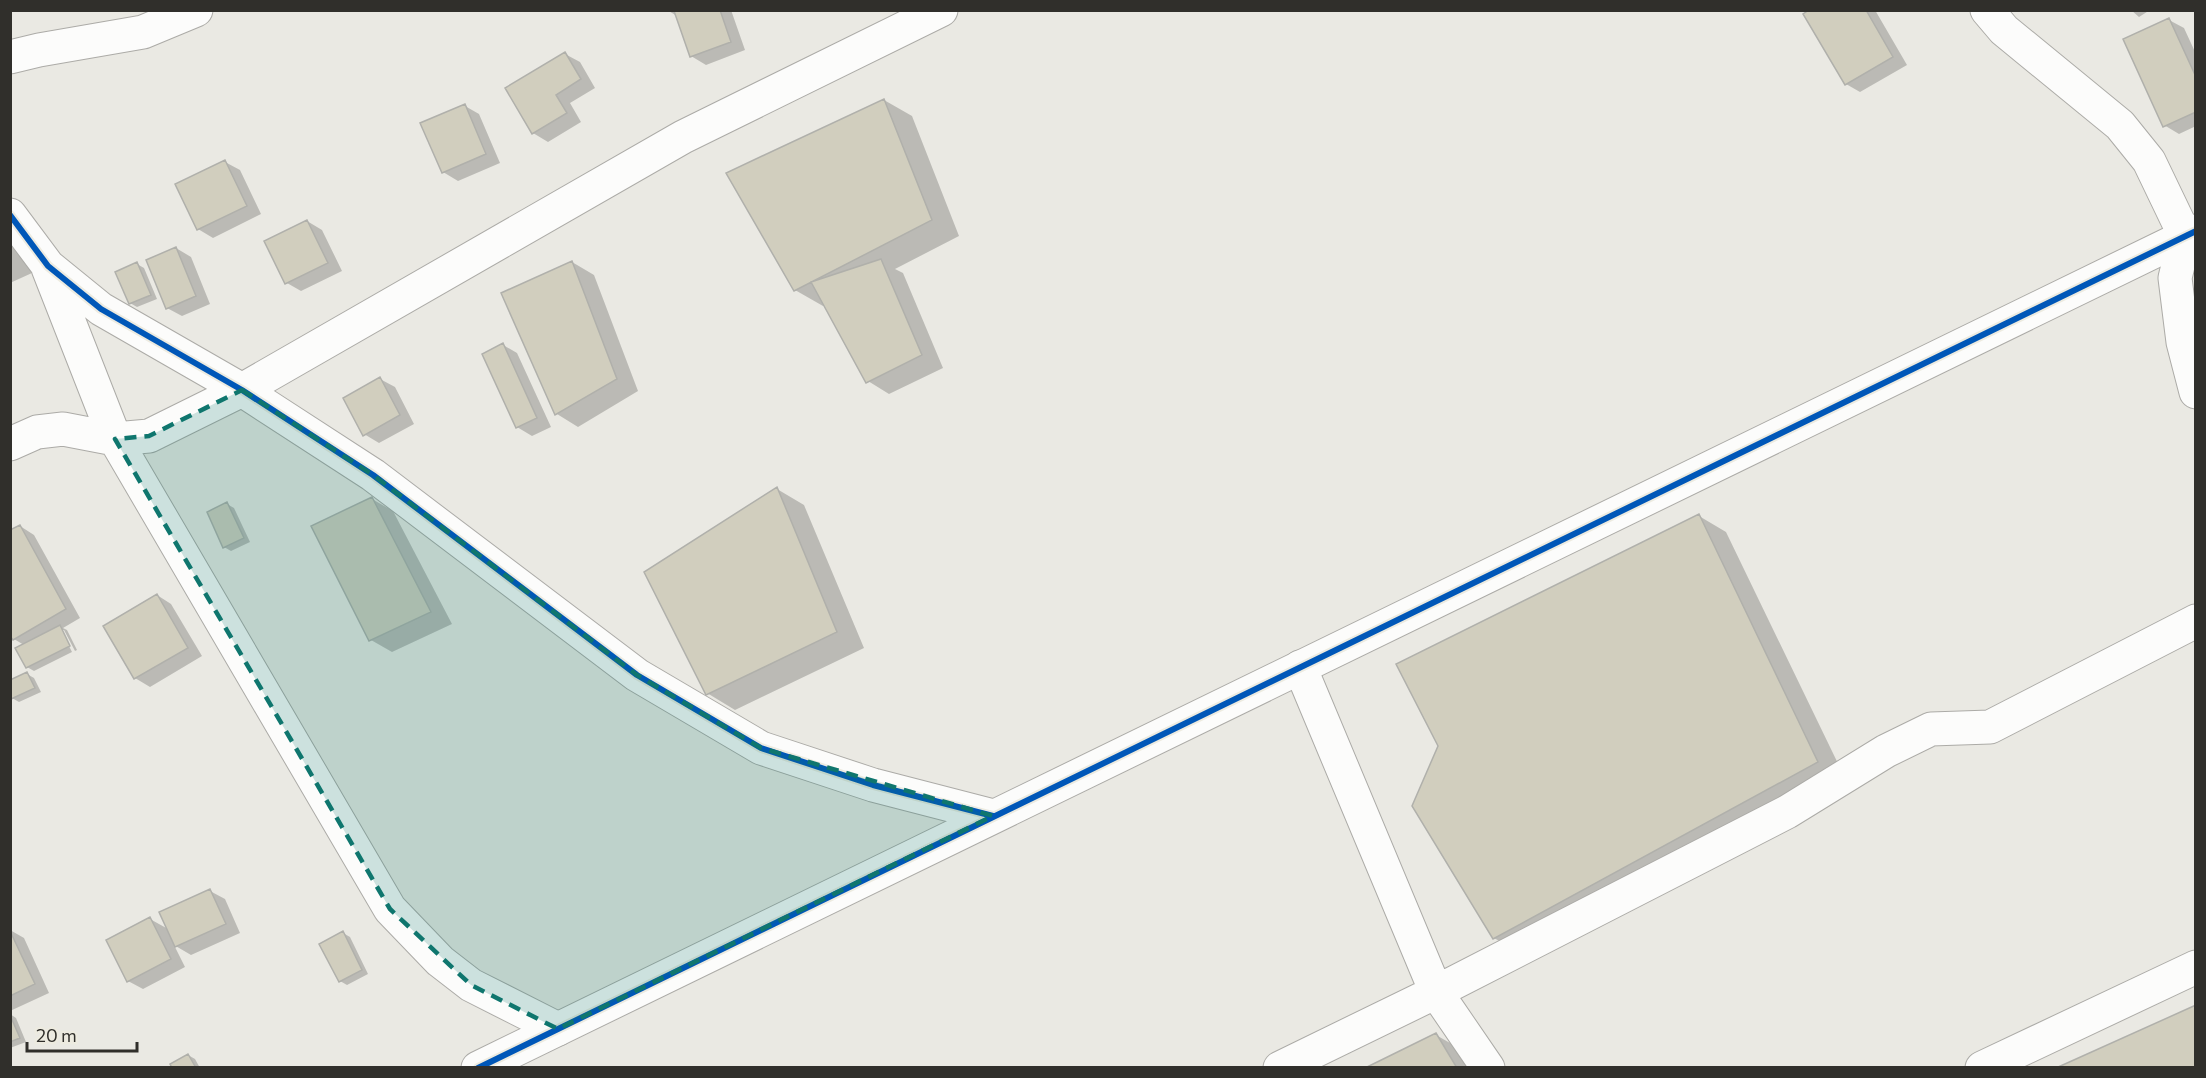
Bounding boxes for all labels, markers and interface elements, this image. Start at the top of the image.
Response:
scale bar [27,1015,136,1053]
text: 20 m [36,1024,77,1046]

